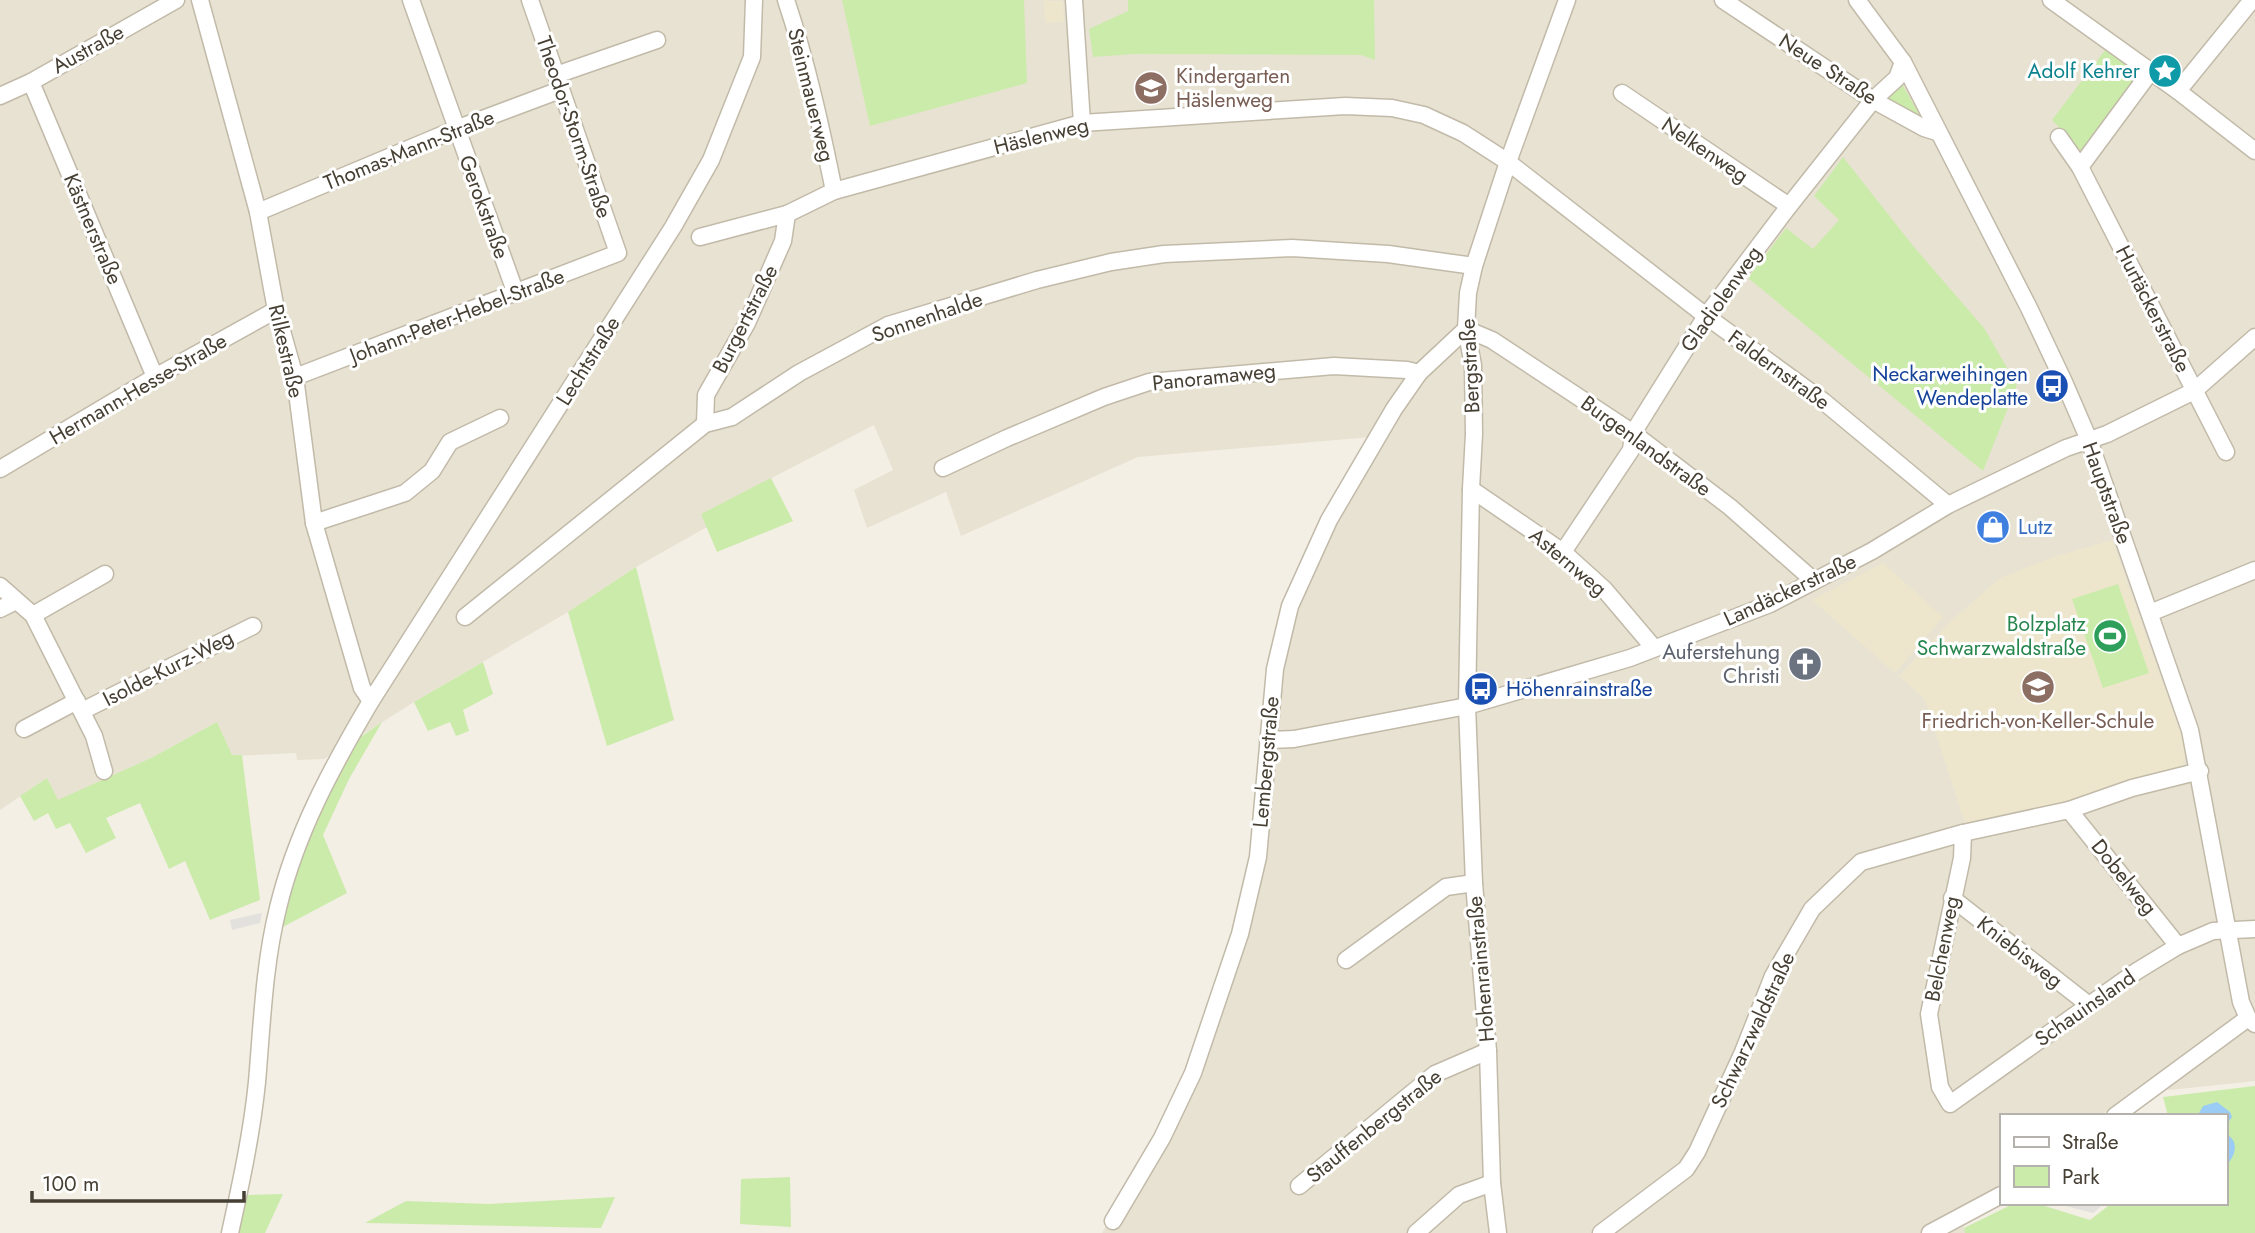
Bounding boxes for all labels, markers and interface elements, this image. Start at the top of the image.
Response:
street label: Austraße [47,17,130,81]
street label: Steinmauerweg [780,25,842,165]
street label: Neue Straße [1773,26,1883,112]
street label: Theodor-Storm-Straße [529,32,619,222]
place icon: Adolf Kehrer [2146,52,2184,90]
place label: Adolf Kehrer [2028,56,2141,86]
place label: Kindergarten Häslenweg [1176,61,1290,115]
school or university icon: Kindergarten Häslenweg [1132,69,1170,107]
street label: Thomas-Mann-Straße [319,102,499,198]
street label: Häslenweg [990,110,1092,162]
street label: Nelkenweg [1655,110,1755,190]
street label: Gerokstraße [451,151,517,263]
street label: Kästnerstraße [56,169,130,289]
street label: Gladiolenweg [1673,240,1769,358]
street label: Hurtäckerstraße [2108,240,2198,378]
street label: Burgertstraße [705,259,785,378]
street label: Johann-Peter-Hebel-Straße [343,261,569,372]
street label: Sonnenhalde [867,284,987,350]
street label: Rilkestraße [261,301,311,401]
street label: Lechtstraße [549,311,627,411]
street label: Bergstraße [1453,318,1487,414]
street label: Faldernstraße [1722,323,1836,417]
street label: Hermann-Hesse-Straße [44,326,232,452]
street label: Panoramaweg [1151,356,1277,398]
place label: Neckarweihingen Wendeplatte [1872,359,2028,413]
bus stop icon: Neckarweihingen Wendeplatte [2033,367,2071,405]
street label: Burgenlandstraße [1575,388,1718,504]
street label: Hauptstraße [2075,438,2139,548]
shop icon: Lutz [1974,508,2012,546]
place label: Lutz [2018,512,2053,542]
street label: Asternweg [1523,521,1613,603]
street label: Landäckerstraße [1719,546,1861,634]
place label: Bolzplatz Schwarzwaldstraße [1917,609,2086,663]
sports icon: Bolzplatz Schwarzwaldstraße [2091,617,2129,655]
street label: Isolde-Kurz-Weg [97,622,239,714]
place label: Auferstehung Christi [1662,637,1780,691]
church icon: Auferstehung Christi [1786,645,1824,683]
school or university icon: Friedrich-von-Keller-Schule [2019,668,2057,706]
bus stop icon: Höhenrainstraße [1462,670,1500,708]
place label: Höhenrainstraße [1506,674,1653,704]
street label: Lembergstraße [1245,695,1287,829]
place label: Friedrich-von-Keller-Schule [1922,706,2155,736]
street label: Dobelweg [2084,833,2164,921]
street label: Hohenrainstraße [1460,894,1502,1043]
street label: Belchenweg [1917,894,1967,1004]
street label: Kniebisweg [1971,909,2069,995]
street label: Schwarzwaldstraße [1704,947,1802,1113]
street label: Schauinsland [2029,962,2141,1054]
street label: Stauffenbergstraße [1300,1062,1448,1190]
legend [2000,1114,2227,1205]
text: Straße [2062,1127,2119,1157]
scale bar [32,1160,243,1204]
text: Park [2062,1162,2100,1192]
text: 100 m [42,1169,99,1199]

